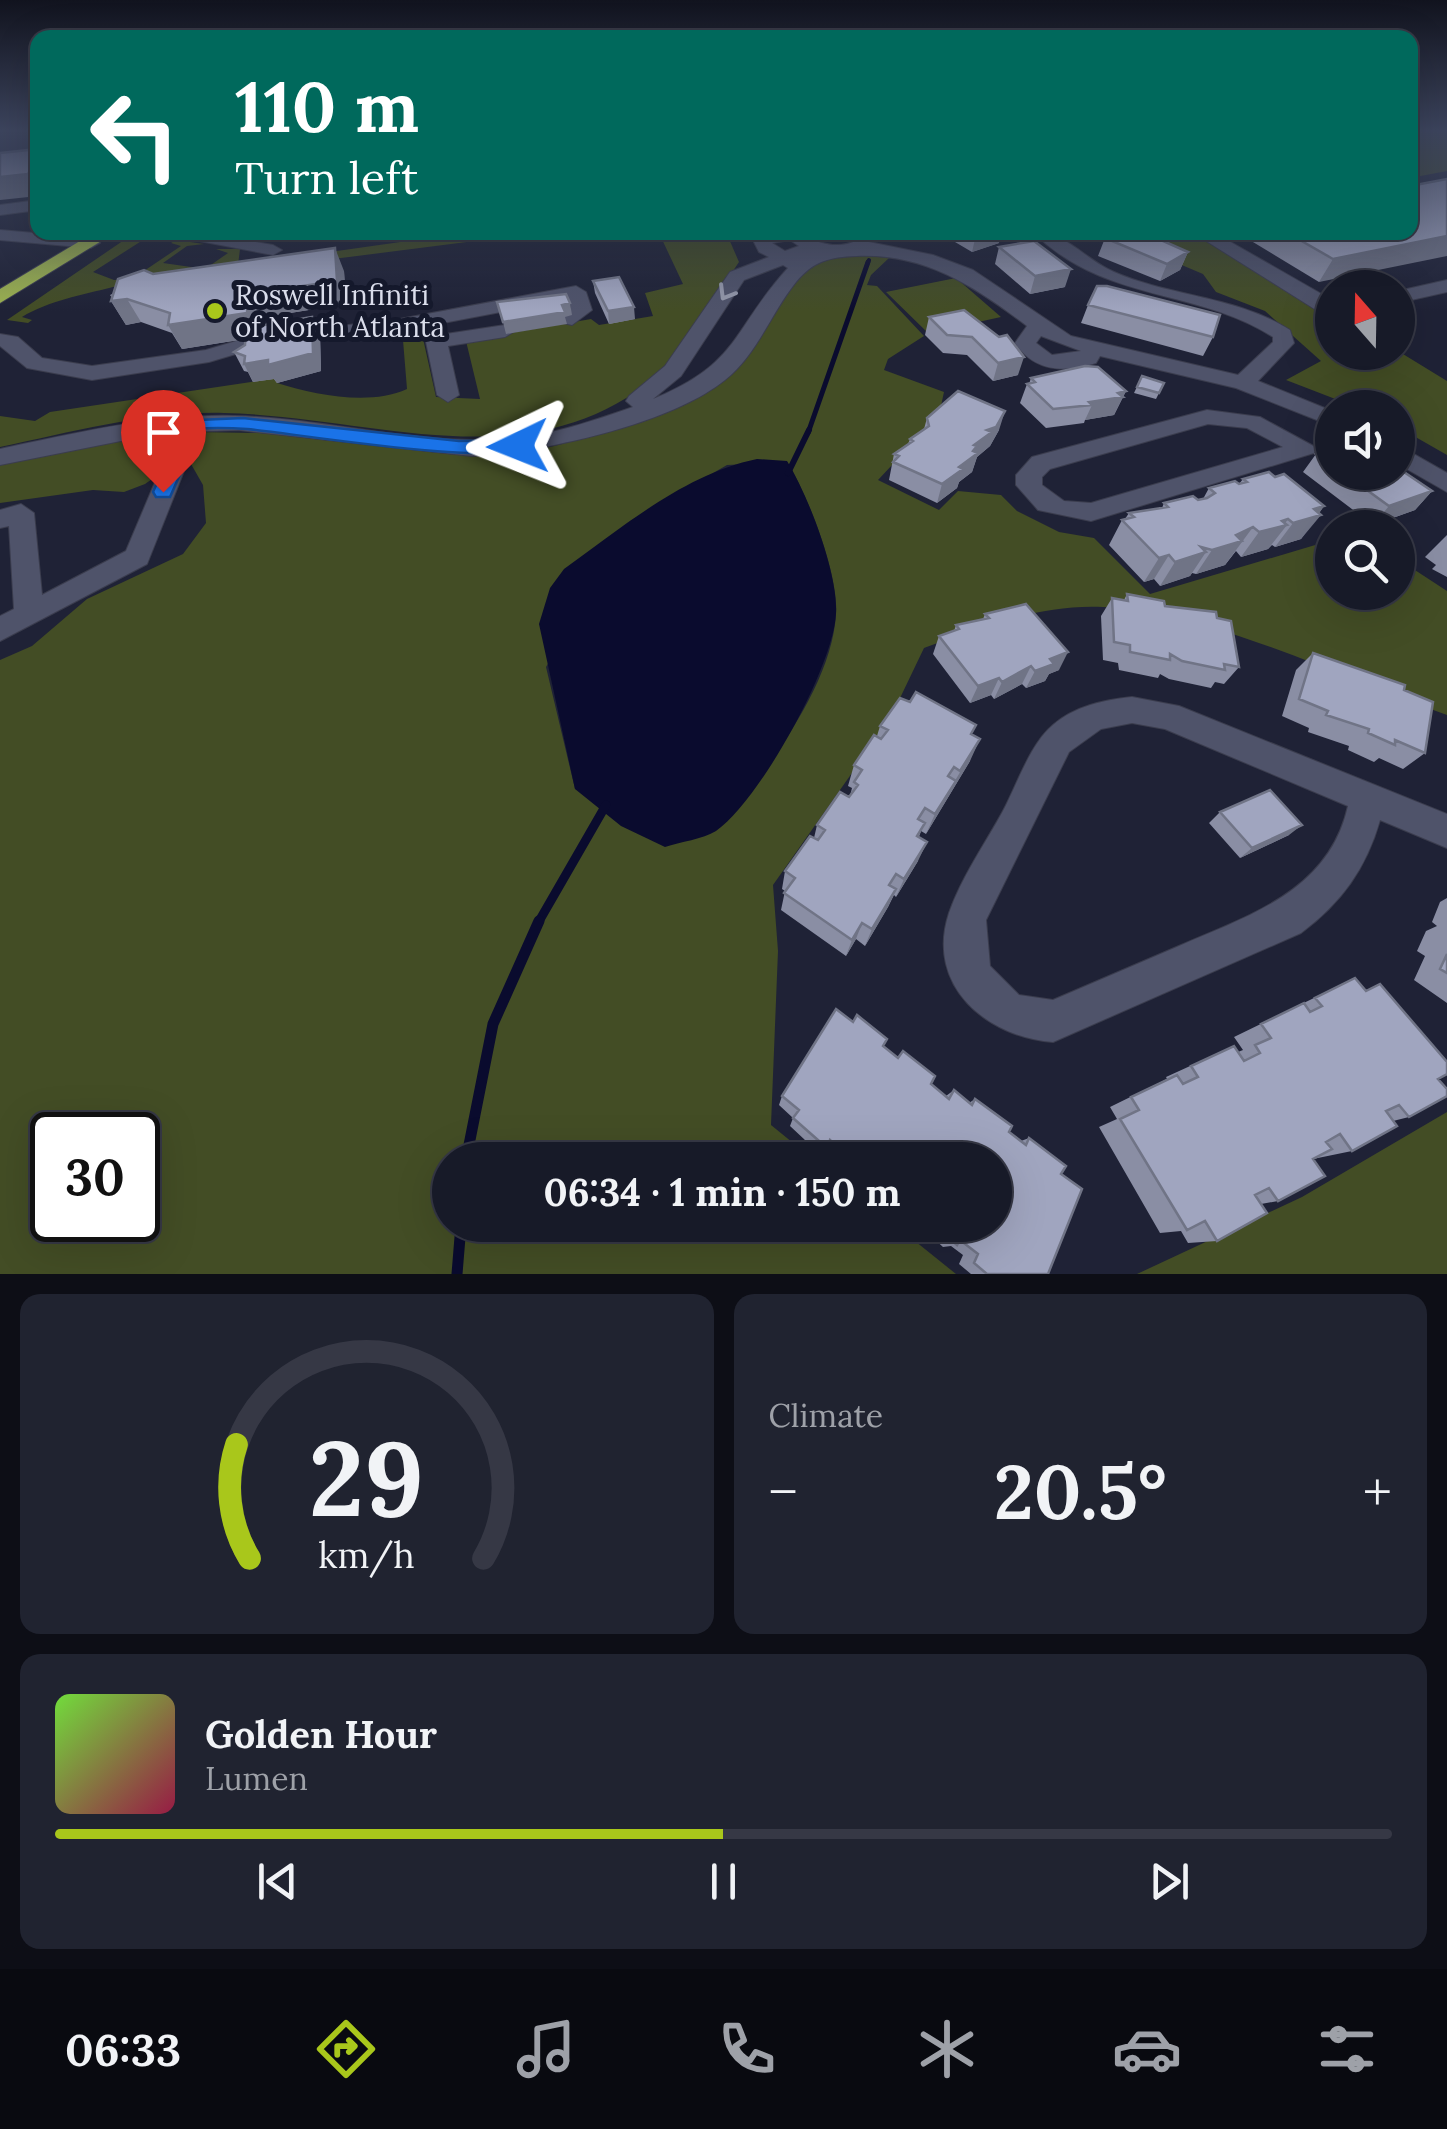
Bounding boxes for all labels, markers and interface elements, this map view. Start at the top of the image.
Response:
text: 110 m [235,62,419,151]
icon: left [70,70,200,200]
text: Turn left [235,149,418,206]
north arrow [1315,270,1415,370]
map controls [1315,270,1415,610]
place label: Roswell Infiniti of North Atlanta [235,277,445,345]
one-way arrow [719,282,738,300]
marker: Roswell Infiniti of North Atlanta [204,300,226,322]
pin [121,390,206,493]
button: sound [1315,390,1415,490]
position arrow [466,394,570,498]
icon: arrive [136,405,191,460]
button: search [1315,510,1415,610]
speed limit sign: 30 [30,1112,160,1242]
text: 06:34 · 1 min · 150 m [544,1168,900,1216]
text: Climate [769,1395,883,1436]
text: 29 [309,1411,424,1544]
text: 20.5° [994,1444,1167,1540]
text: − [769,1457,798,1527]
text: + [1363,1457,1392,1527]
text: km/h [318,1532,415,1578]
text: Golden Hour [205,1710,437,1758]
text: Lumen [205,1758,308,1799]
icon: previous [250,1854,305,1909]
icon: pause [696,1854,751,1909]
icon: next [1142,1854,1197,1909]
icon: directions [311,2014,381,2084]
icon: music [511,2014,581,2084]
icon: phone [712,2014,782,2084]
icon: climate [912,2014,982,2084]
icon: car [1112,2014,1182,2084]
icon: filters [1312,2014,1382,2084]
text: 06:33 [65,2021,181,2078]

